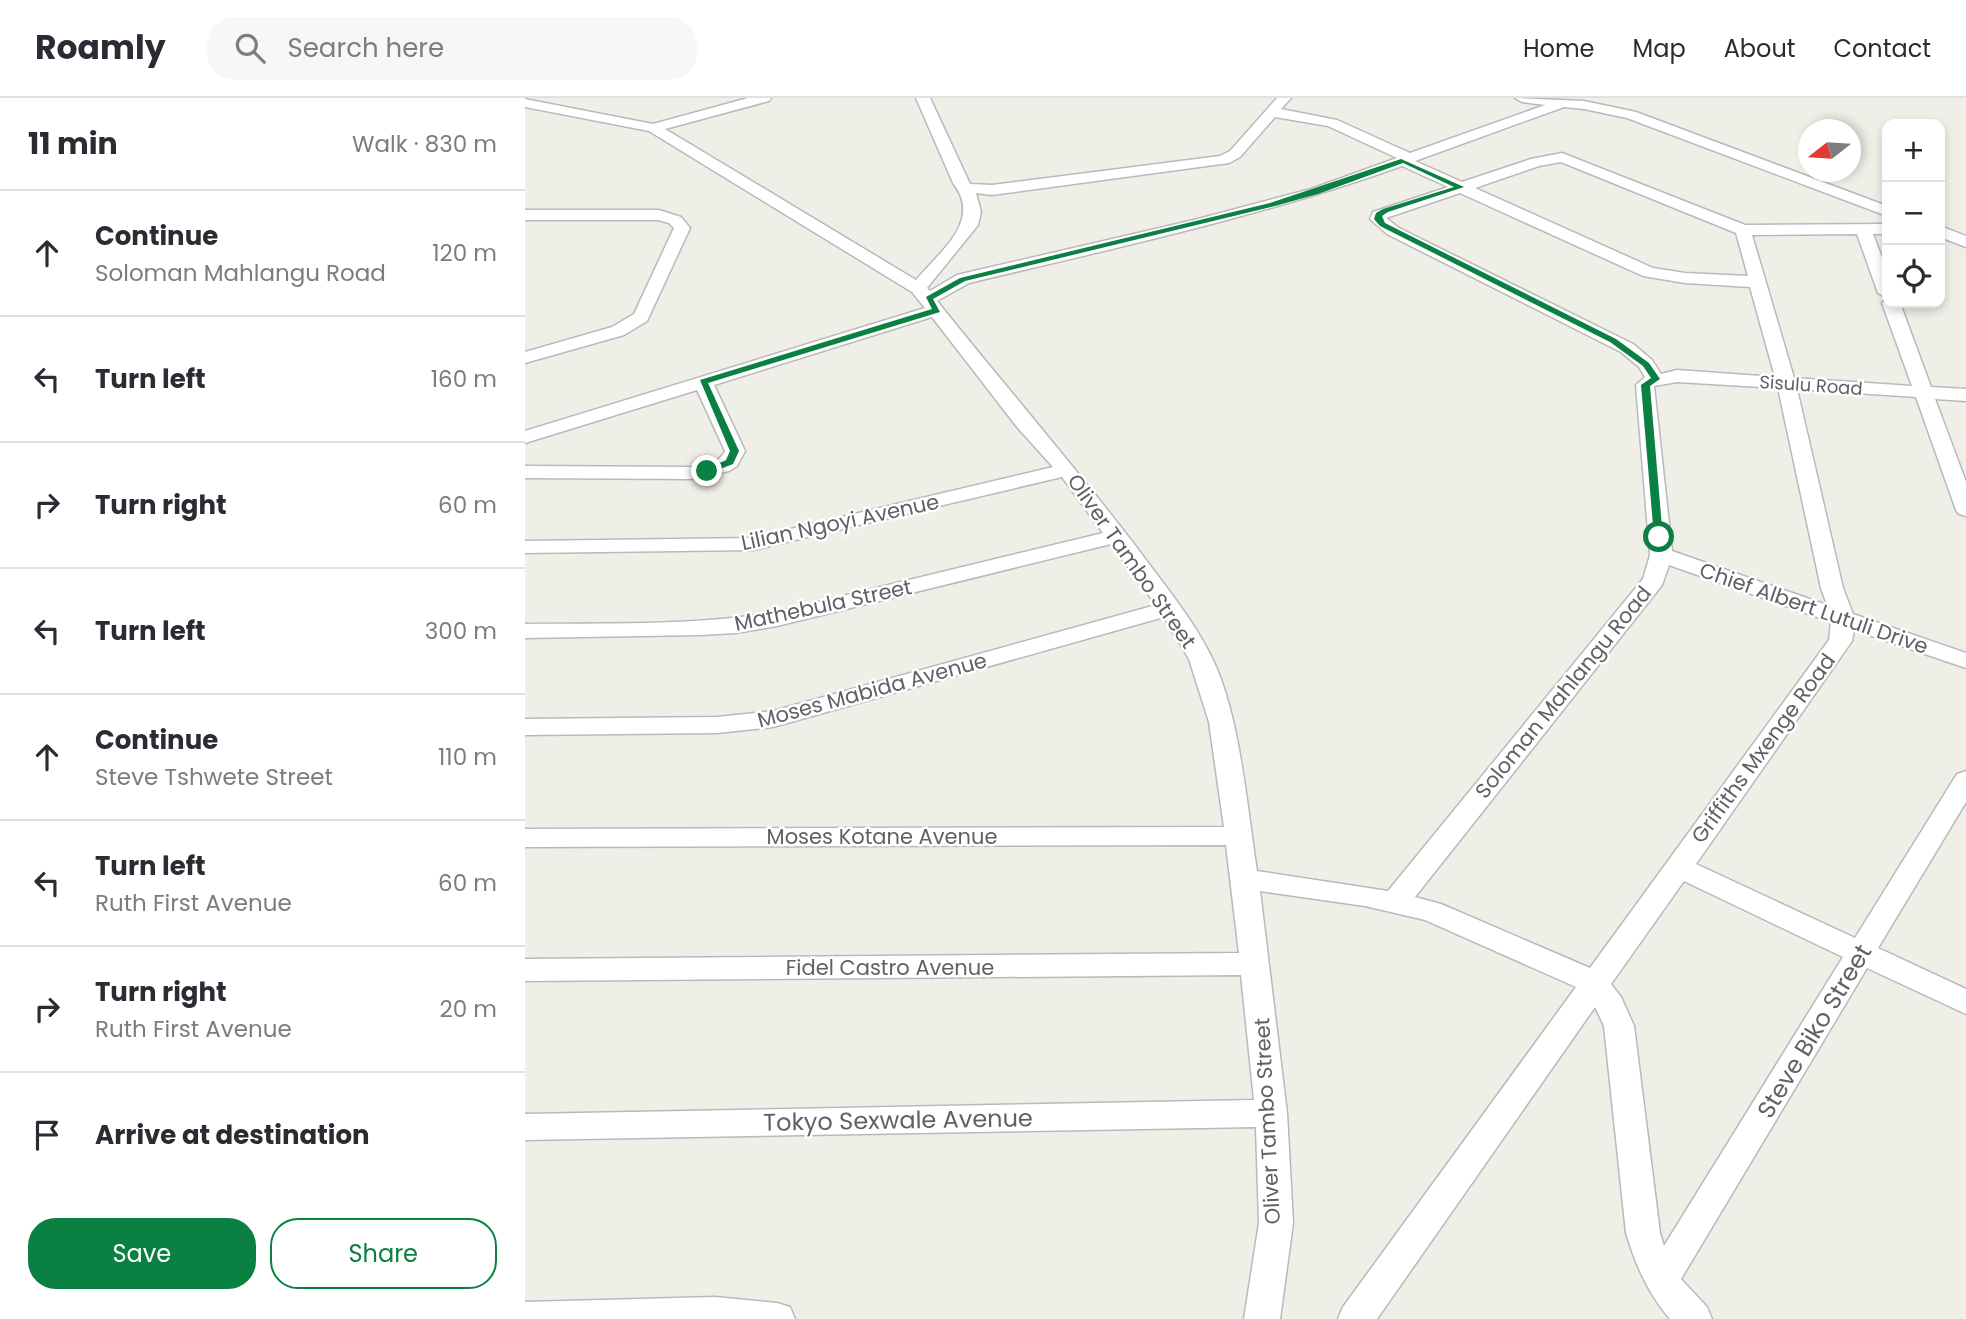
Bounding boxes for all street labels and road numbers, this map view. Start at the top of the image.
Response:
street label: Sisulu Road [1759,369,1863,401]
street label: Oliver Tambo Street [1061,468,1203,654]
street label: Lilian Ngoyi Avenue [738,487,942,557]
street label: Chief Albert Lutuli Drive [1696,555,1932,661]
street label: Mathebula Street [732,572,914,638]
street label: Soloman Mahlangu Road [1468,580,1658,804]
street label: Moses Mabida Avenue [754,645,990,735]
street label: Griffiths Mxenge Road [1684,647,1842,849]
street label: Moses Kotane Avenue [767,822,997,851]
street label: Steve Biko Street [1749,938,1879,1124]
street label: Fidel Castro Avenue [786,953,994,982]
street label: Oliver Tambo Street [1247,1017,1287,1225]
street label: Tokyo Sexwale Avenue [763,1101,1033,1139]

